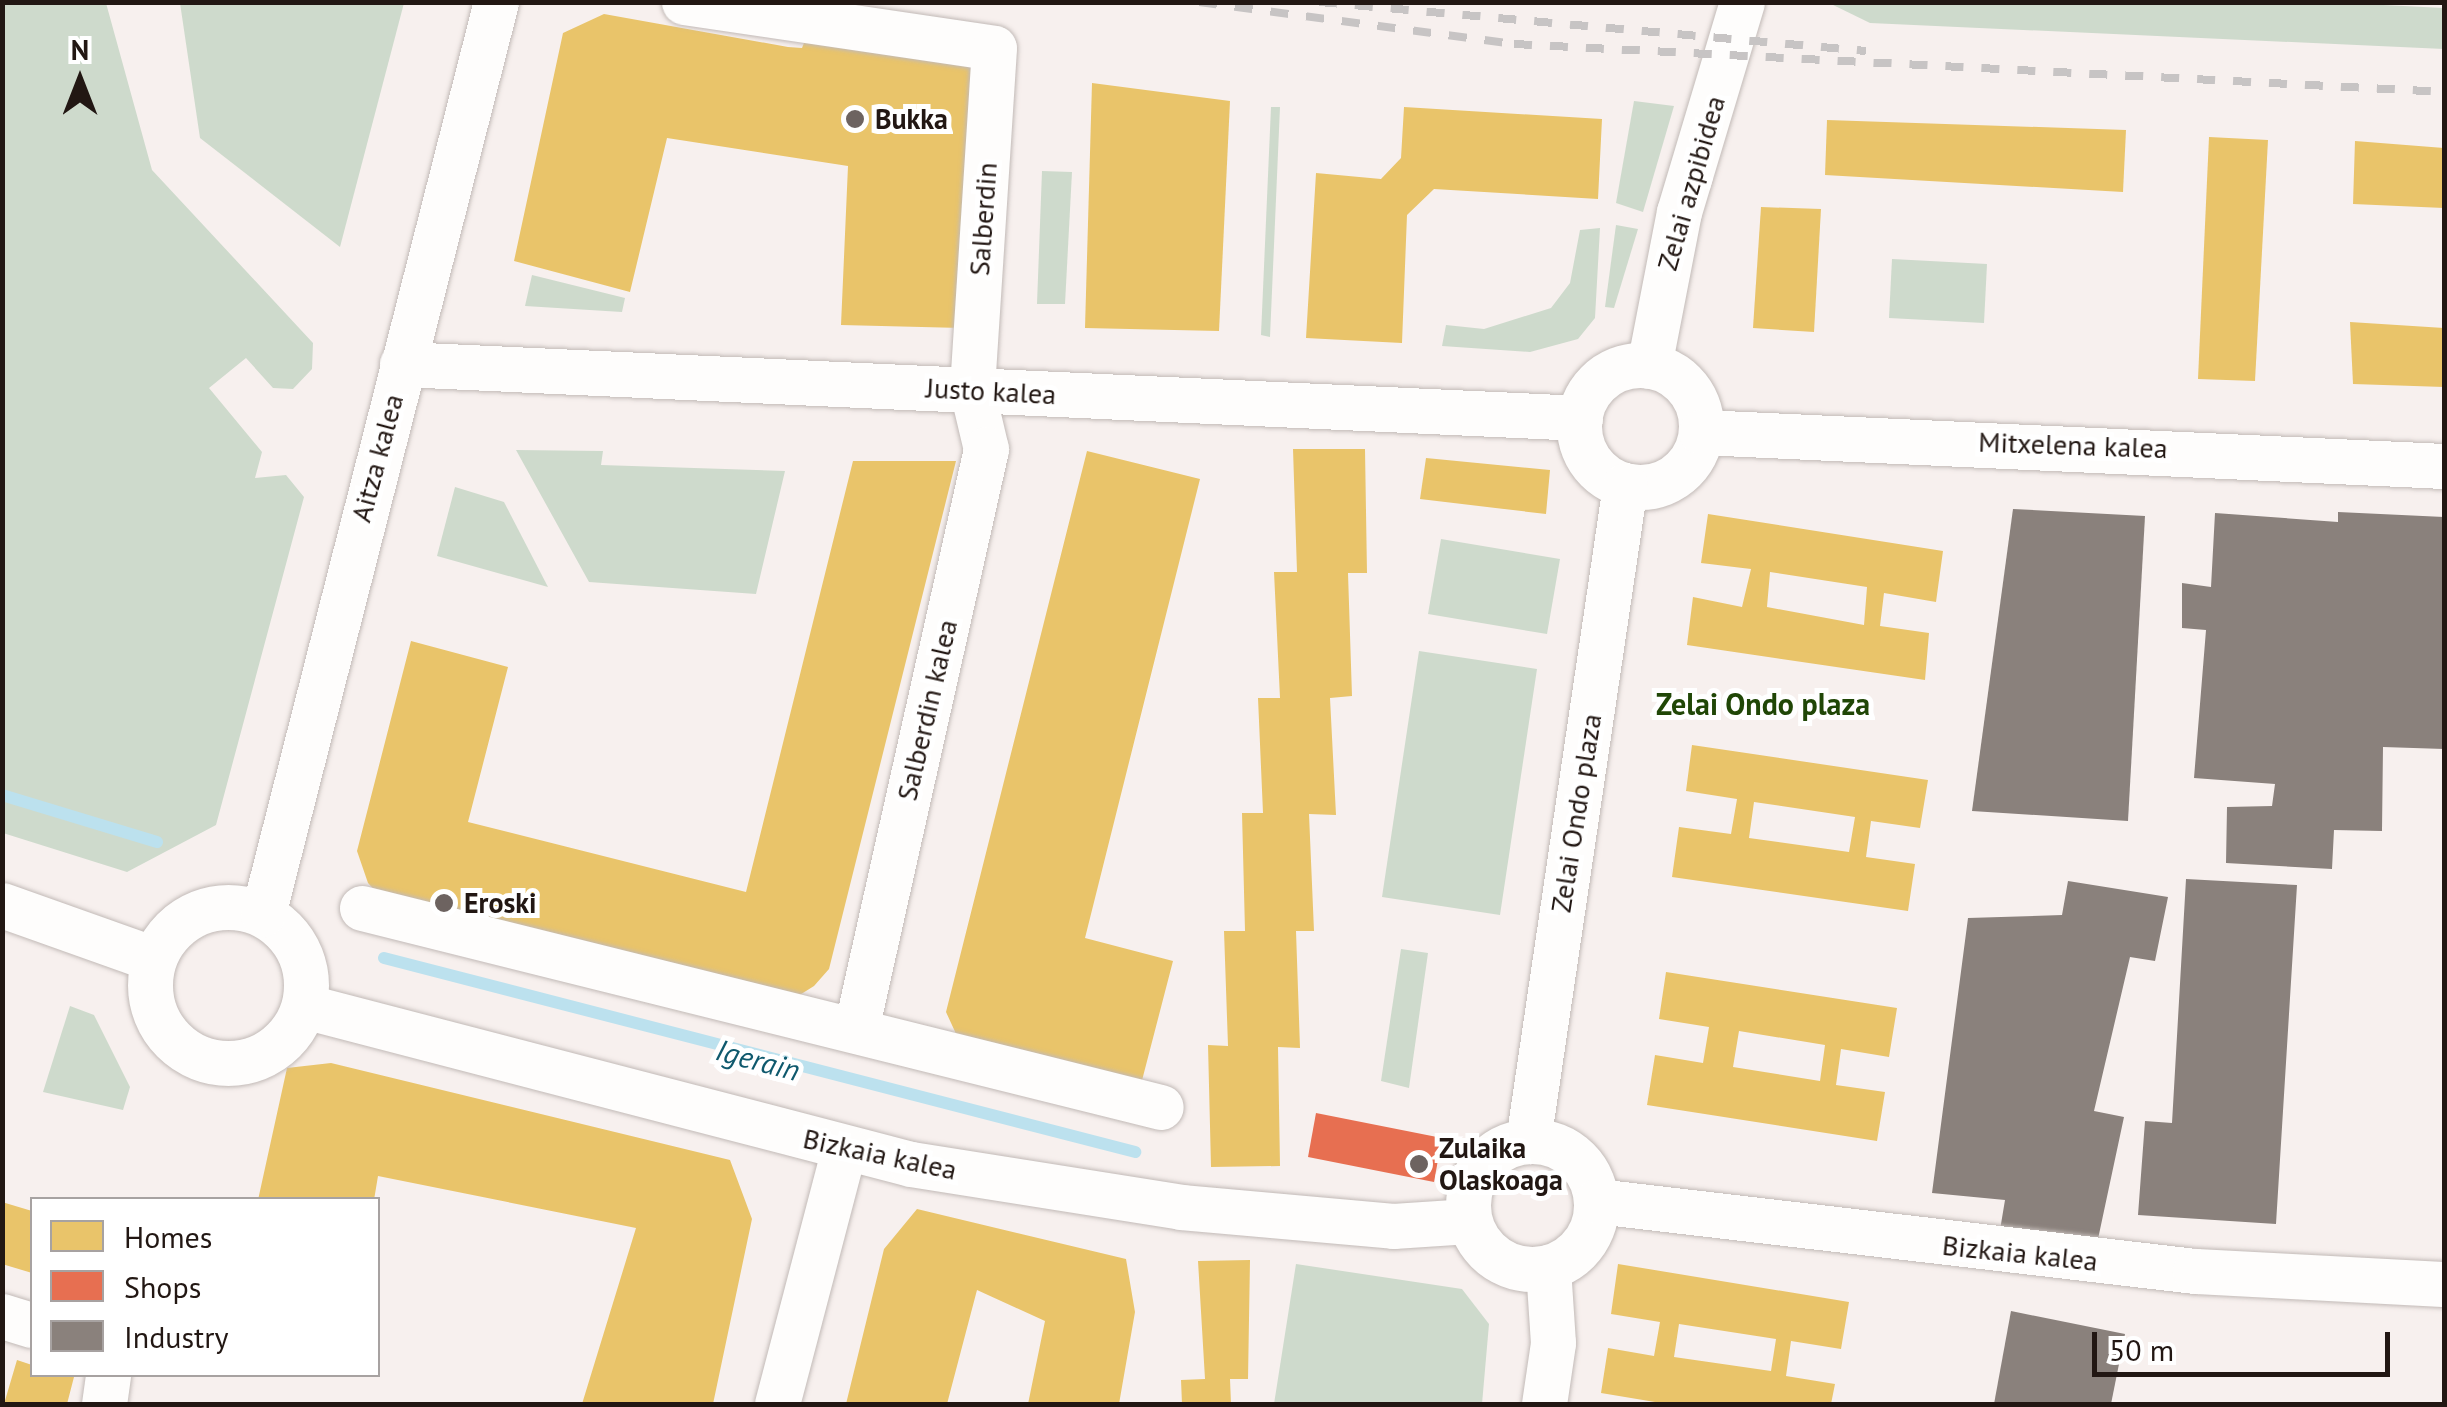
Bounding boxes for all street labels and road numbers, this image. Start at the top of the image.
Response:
street label: Zelai azpibidea [1650,92,1732,274]
street label: Salberdin [962,161,1004,277]
street label: Justo kalea [925,371,1057,411]
street label: Aitza kalea [344,390,410,526]
street label: Mitxelena kalea [1978,425,2168,465]
street label: Salberdin kalea [890,616,964,804]
street label: Zelai Ondo plaza [1544,711,1608,915]
street label: Bizkaia kalea [800,1121,960,1187]
street label: Bizkaia kalea [1941,1228,2099,1278]

